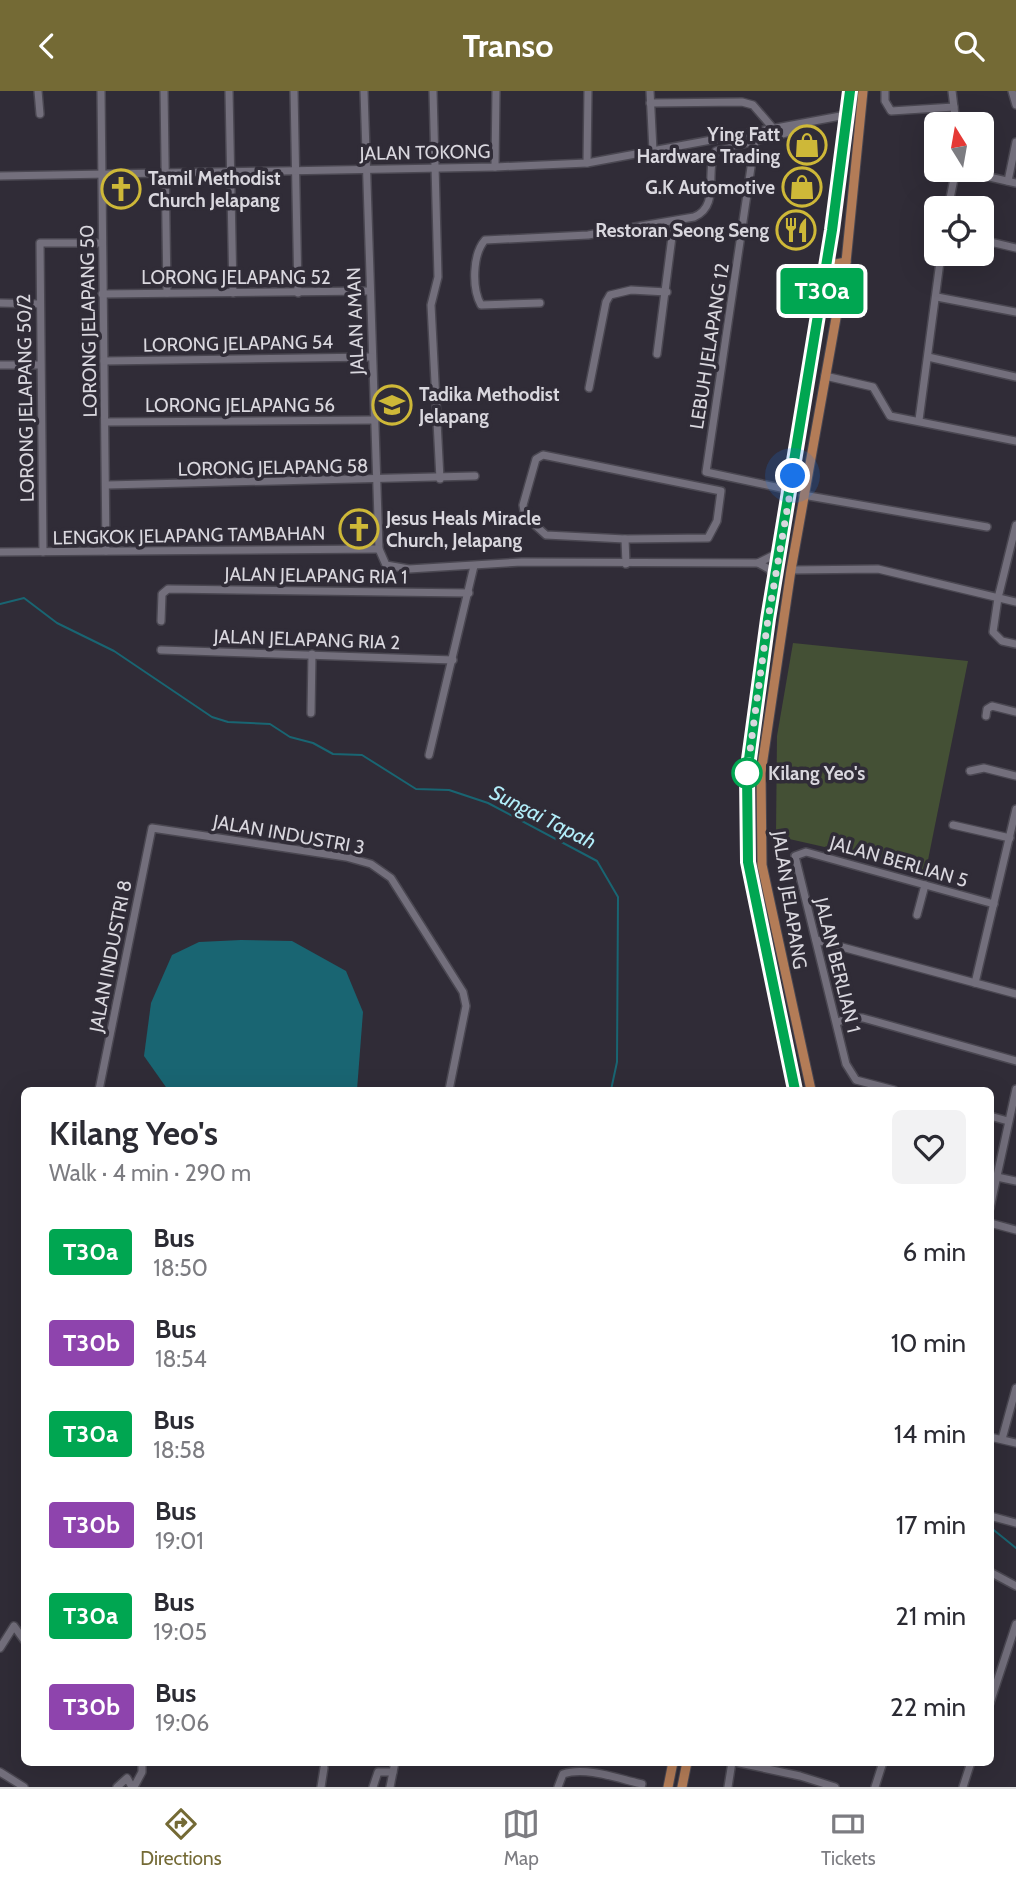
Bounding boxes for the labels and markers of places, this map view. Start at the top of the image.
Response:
place label: Ying Fatt Hardware Trading [637,123,780,168]
shop icon: Ying Fatt Hardware Trading [786,124,828,166]
shop icon: G.K Automotive [781,166,823,208]
place label: Tamil Methodist Church Jelapang [148,167,281,212]
church icon: Tamil Methodist Church Jelapang [100,168,142,210]
place label: G.K Automotive [645,176,775,199]
restaurant icon: Restoran Seong Seng [775,209,817,251]
place label: Restoran Seong Seng [595,219,769,242]
place label: Tadika Methodist Jelapang [418,383,560,428]
school or university icon: Tadika Methodist Jelapang [371,384,413,426]
place label: Jesus Heals Miracle Church, Jelapang [385,507,541,552]
church icon: Jesus Heals Miracle Church, Jelapang [338,508,380,550]
marker: Kilang Yeo's [732,758,762,788]
place label: Kilang Yeo's [768,762,865,785]

